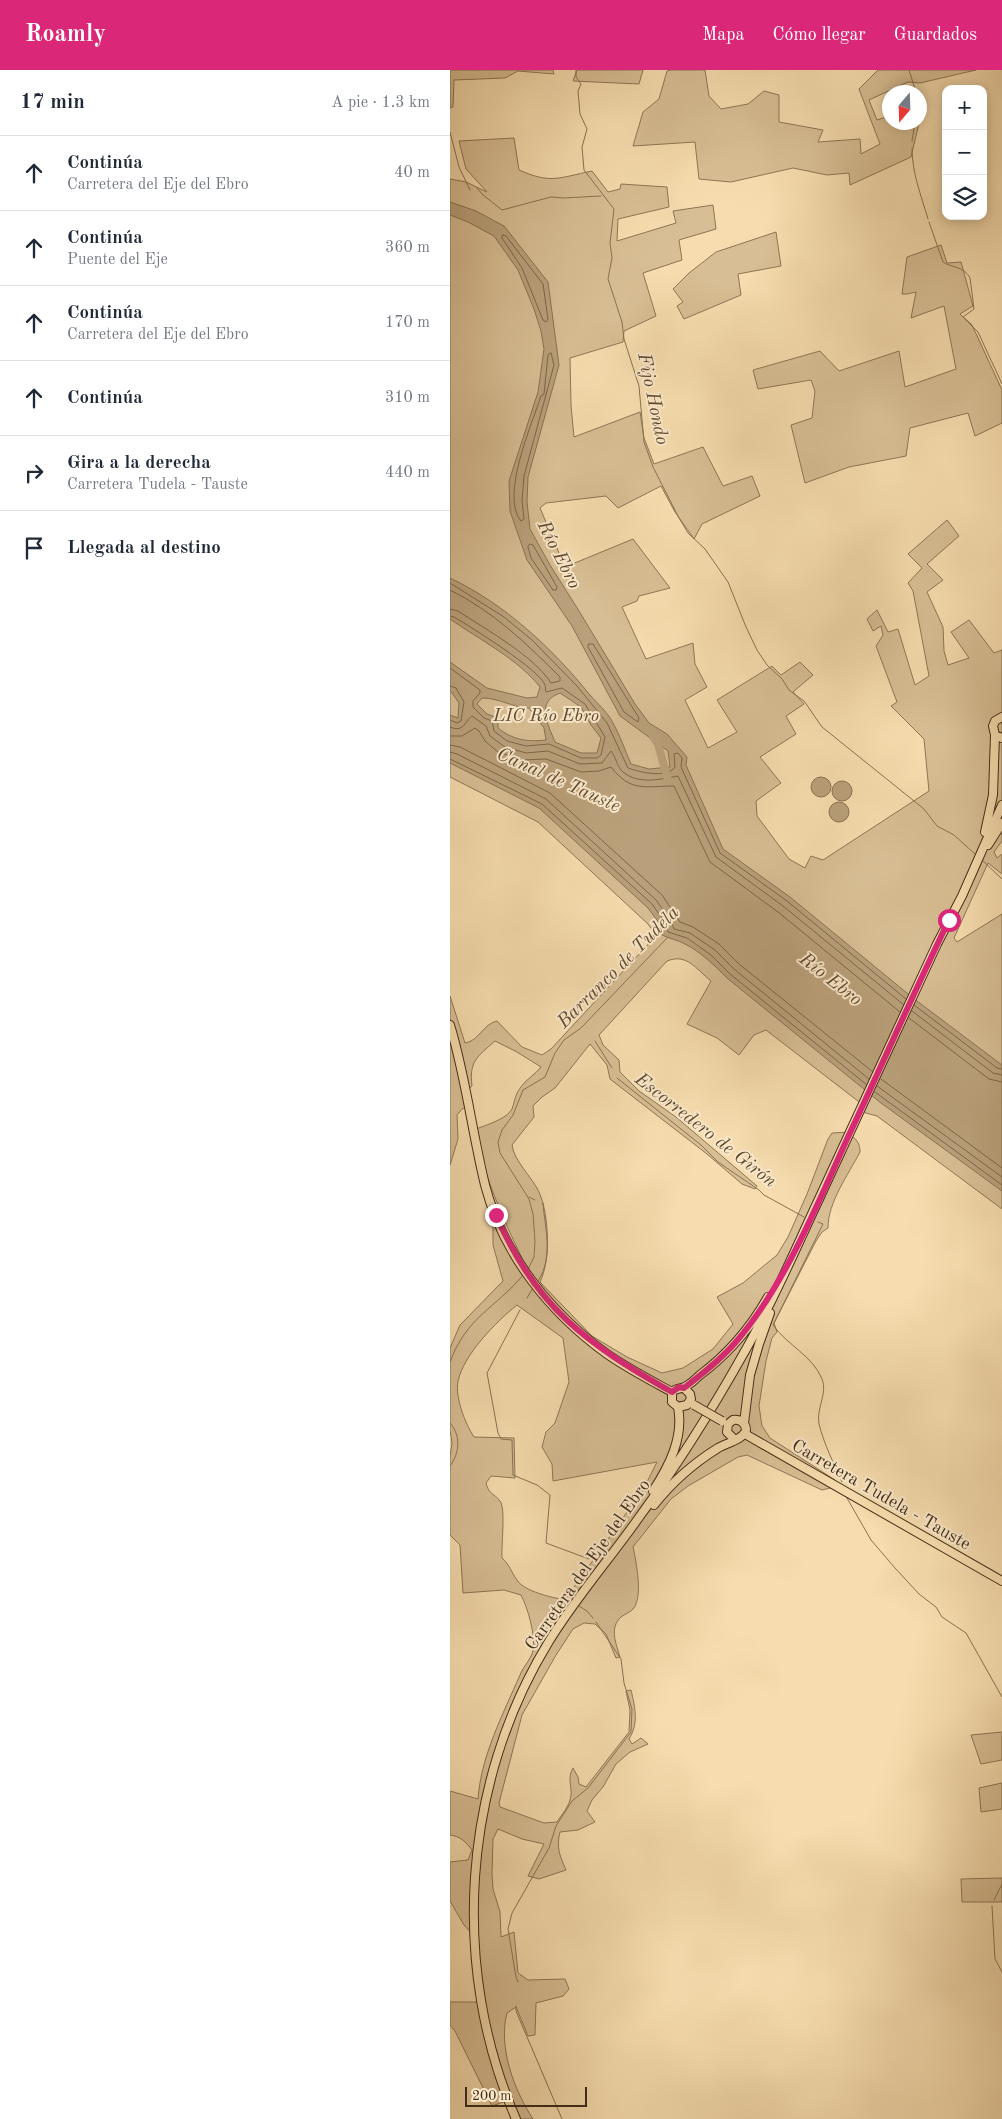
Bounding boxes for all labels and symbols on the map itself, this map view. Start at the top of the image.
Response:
north arrow [882,85,927,130]
water label: Fijo Hondo [633,350,671,447]
water label: Río Ebro [532,517,583,592]
park label: LIC Río Ebro [492,707,599,725]
water label: Canal de Tauste [493,745,623,817]
water label: Barranco de Tudela [554,903,684,1033]
route start [938,909,961,932]
water label: Río Ebro [794,949,865,1010]
water label: Escorredero de Girón [630,1069,779,1192]
route end [485,1204,508,1227]
street label: Carretera Tudela - Tauste [788,1436,974,1554]
street label: Carretera del Eje del Ebro [522,1476,654,1654]
scale bar [465,2084,588,2107]

